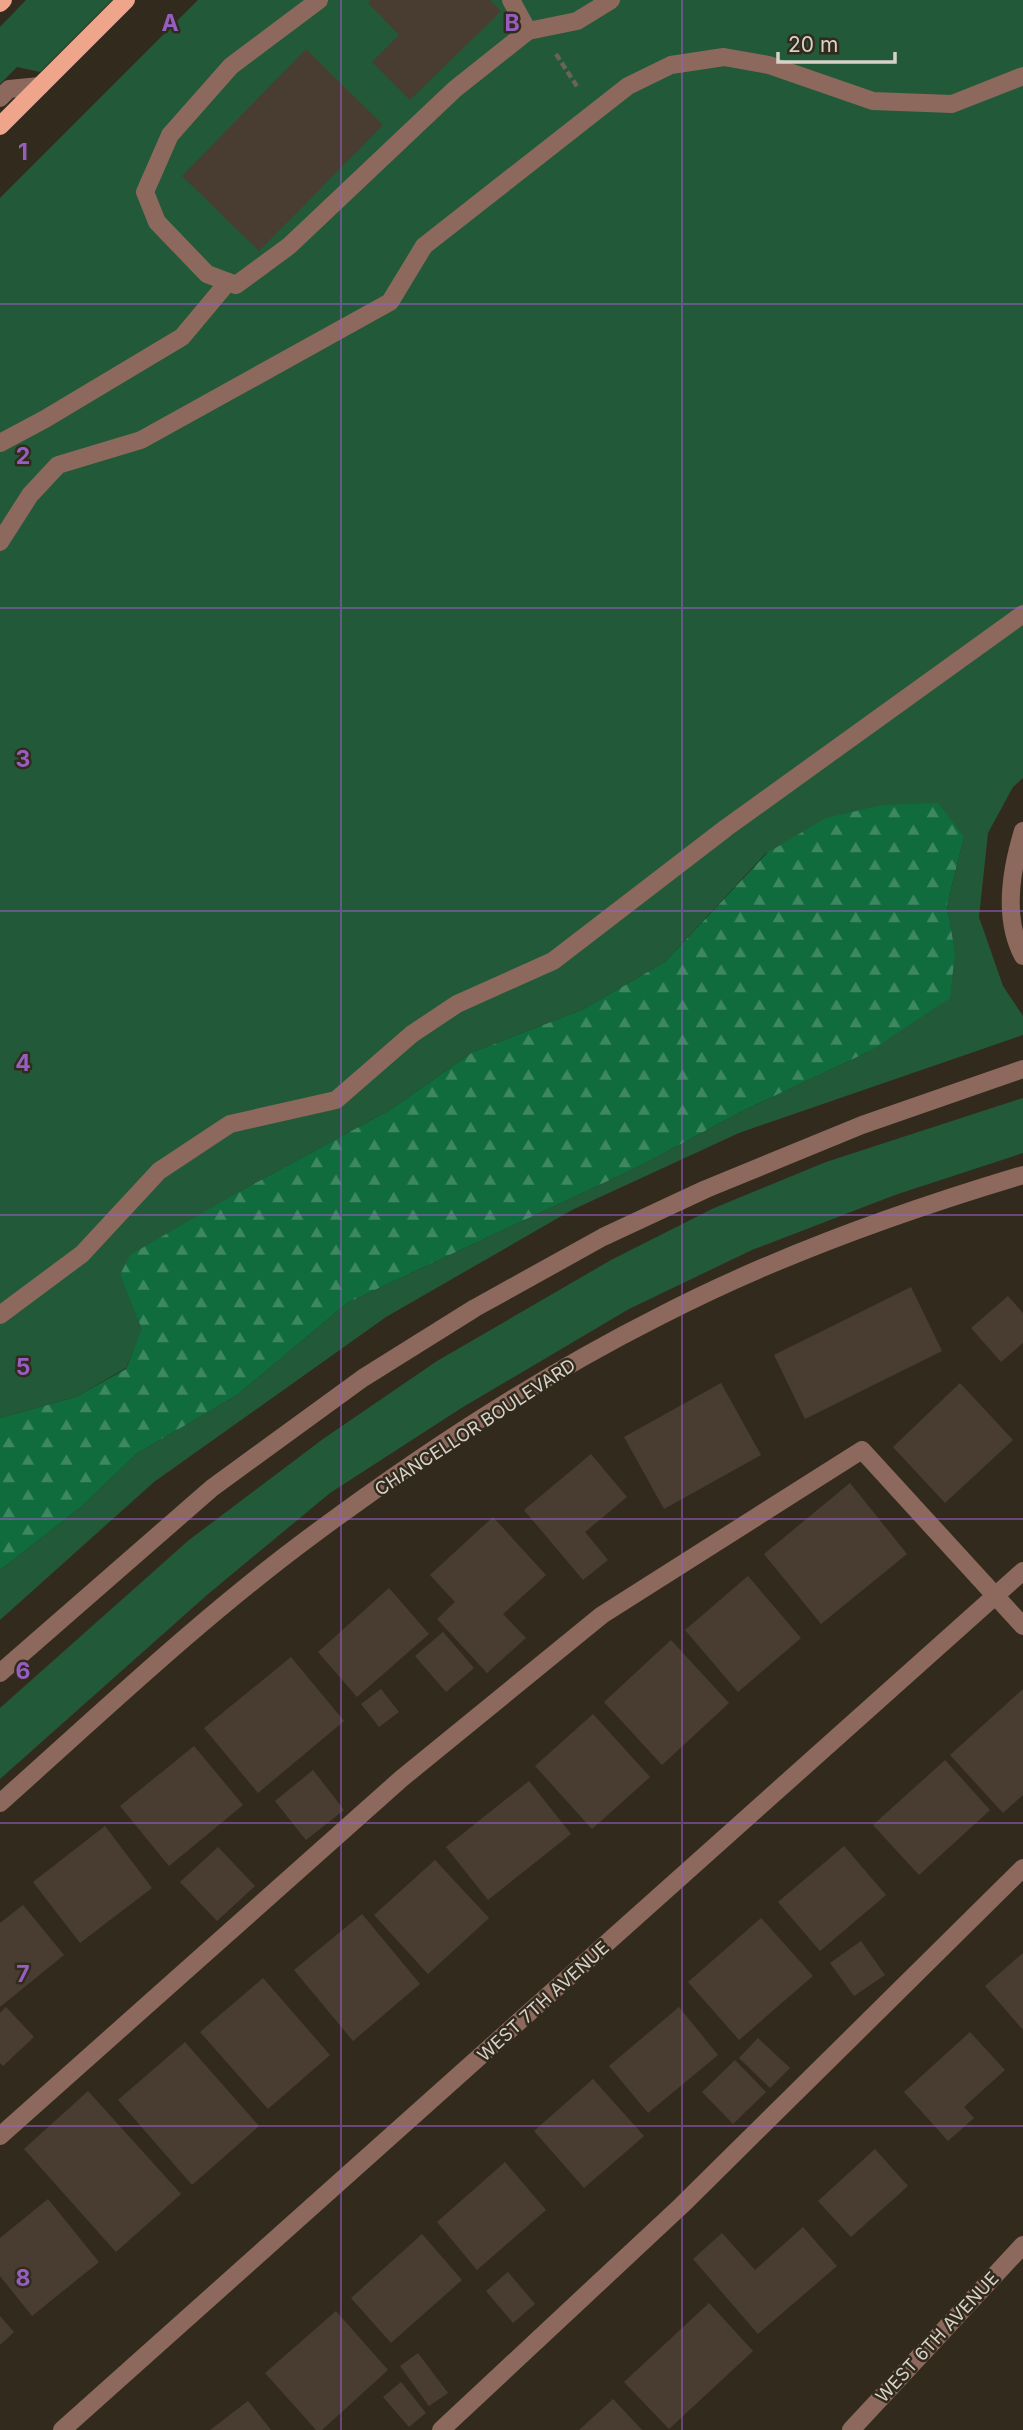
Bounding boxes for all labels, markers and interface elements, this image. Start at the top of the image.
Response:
text: A [161,9,179,37]
text: B [504,9,520,37]
scale bar [778,21,895,65]
text: 20 m [788,32,838,57]
text: 1 [18,138,28,166]
text: 2 [16,442,30,470]
text: 3 [16,745,30,773]
text: 4 [15,1049,31,1077]
text: 5 [16,1353,30,1381]
street label: CHANCELLOR BOULEVARD [371,1354,579,1500]
text: 6 [16,1657,30,1685]
street label: WEST 7TH AVENUE [473,1937,613,2065]
text: 7 [16,1960,30,1988]
text: 8 [16,2264,30,2292]
street label: WEST 6TH AVENUE [871,2268,1003,2406]

